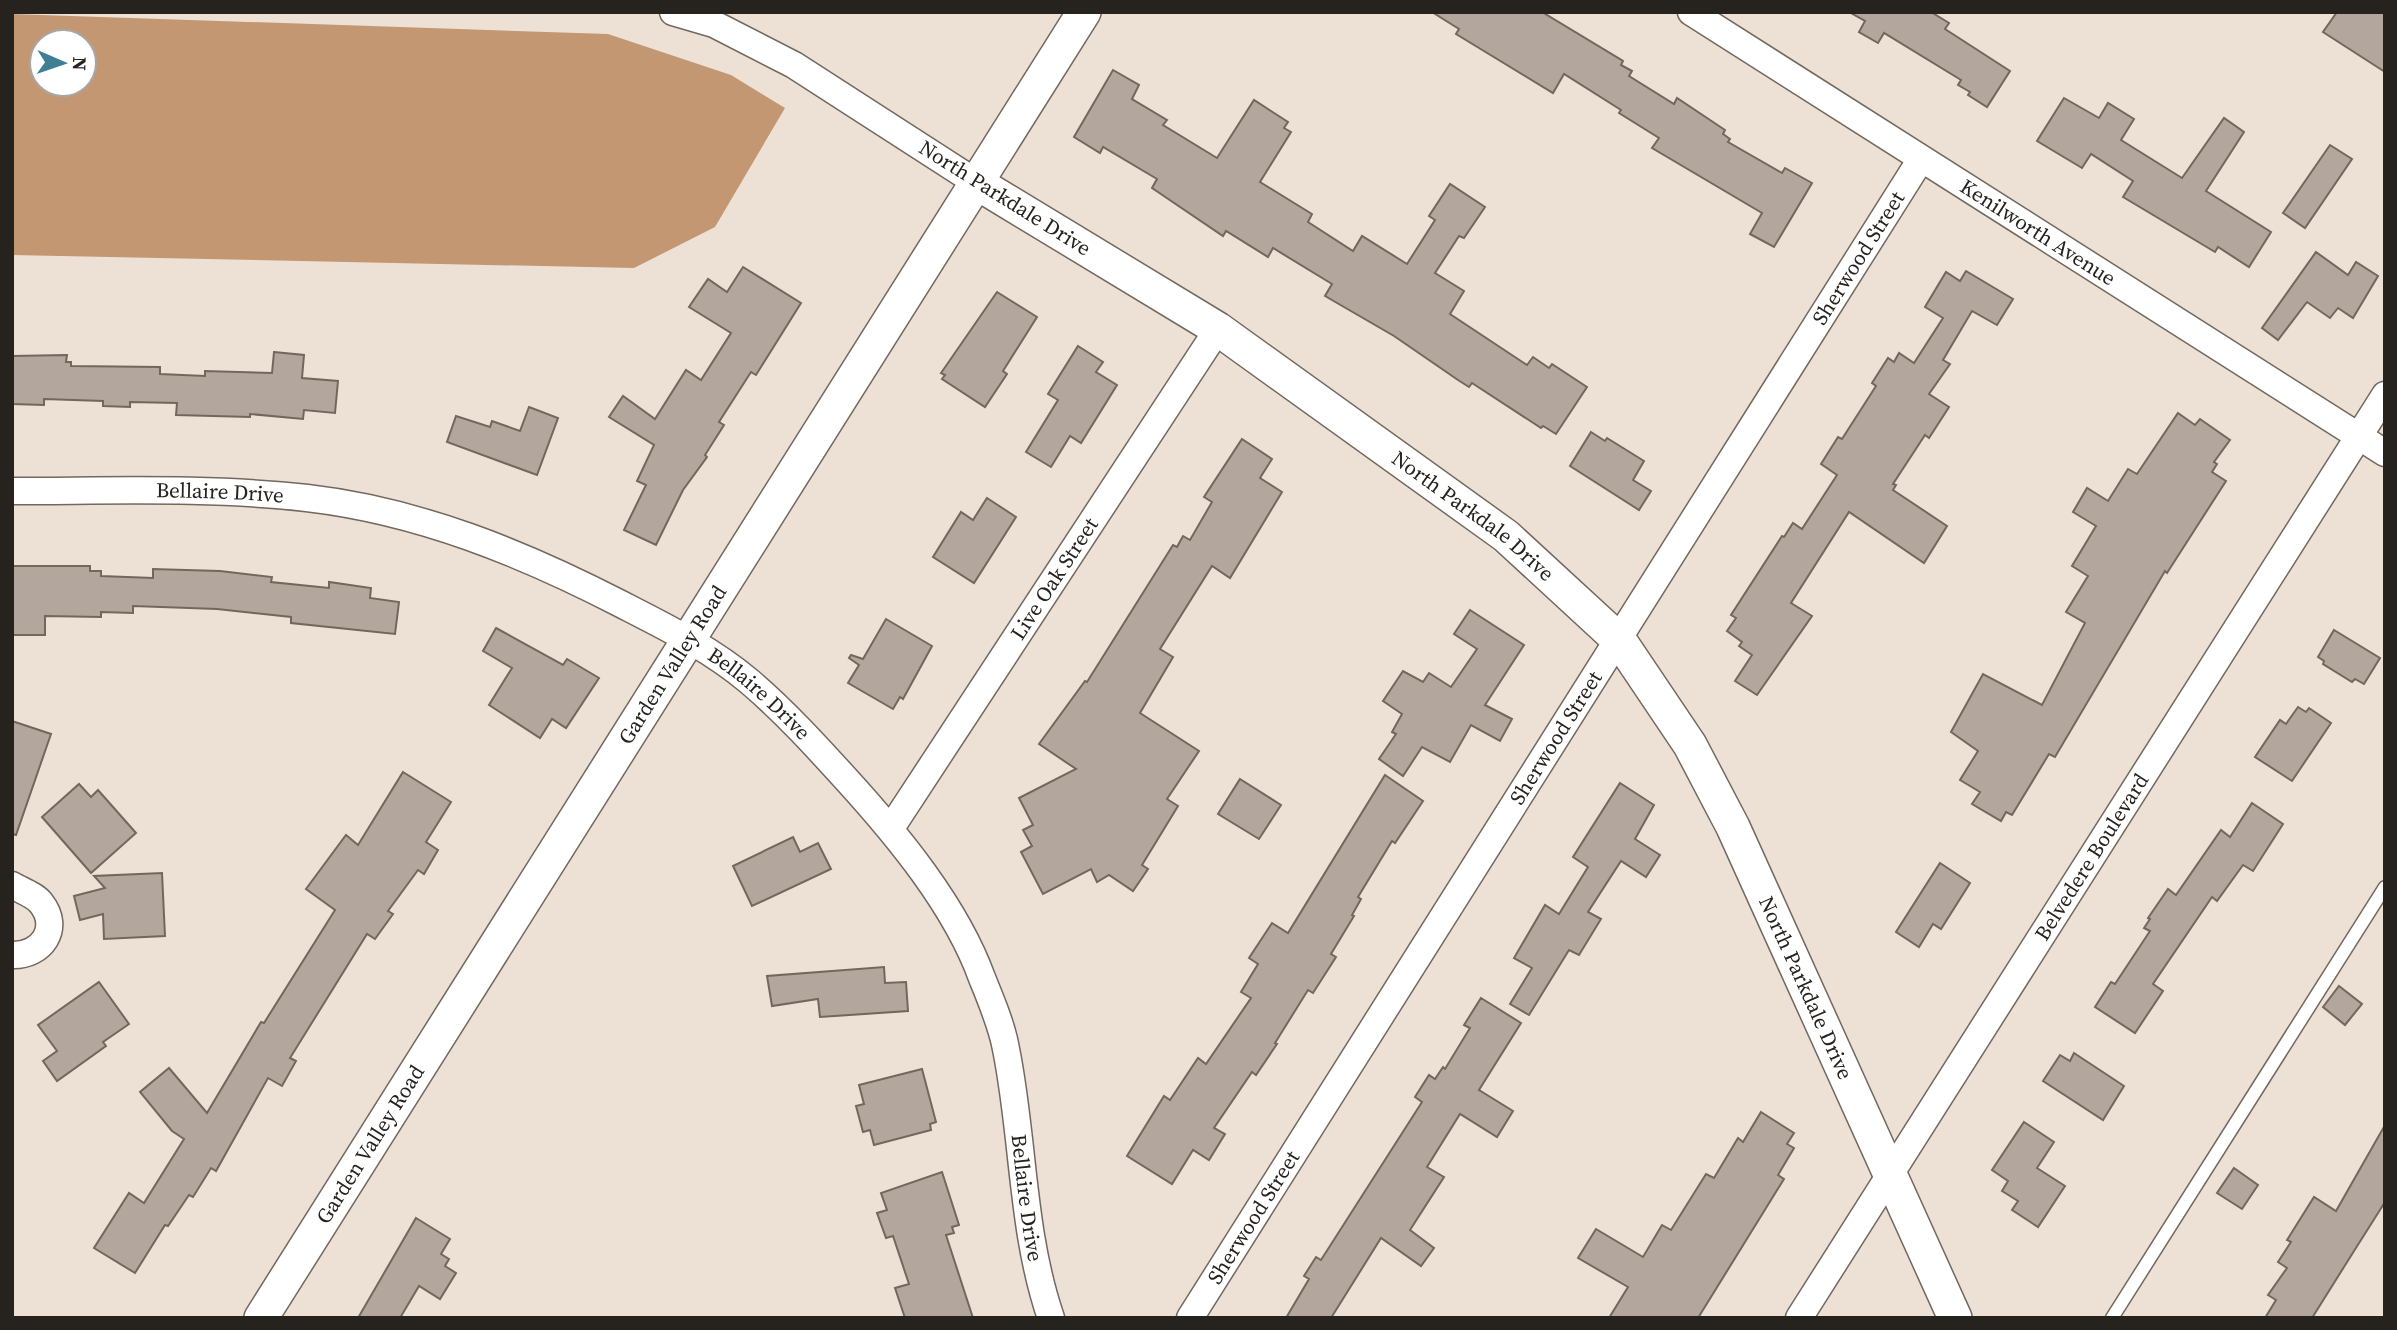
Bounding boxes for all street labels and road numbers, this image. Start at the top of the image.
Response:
street label: North Parkdale Drive [914,133,1097,262]
street label: Kenilworth Avenue [1955,172,2122,292]
street label: Sherwood Street [1805,185,1911,330]
street label: North Parkdale Drive [1386,444,1561,587]
street label: Bellaire Drive [156,475,285,510]
street label: Live Oak Street [1003,512,1105,645]
street label: Garden Valley Road [611,579,733,750]
street label: Bellaire Drive [702,640,817,746]
street label: Sherwood Street [1503,665,1609,810]
street label: Belvedere Boulevard [2027,768,2155,946]
street label: North Parkdale Drive [1752,892,1860,1084]
street label: Garden Valley Road [309,1059,431,1229]
street label: Bellaire Drive [1005,1133,1050,1264]
street label: Sherwood Street [1200,1145,1306,1289]

